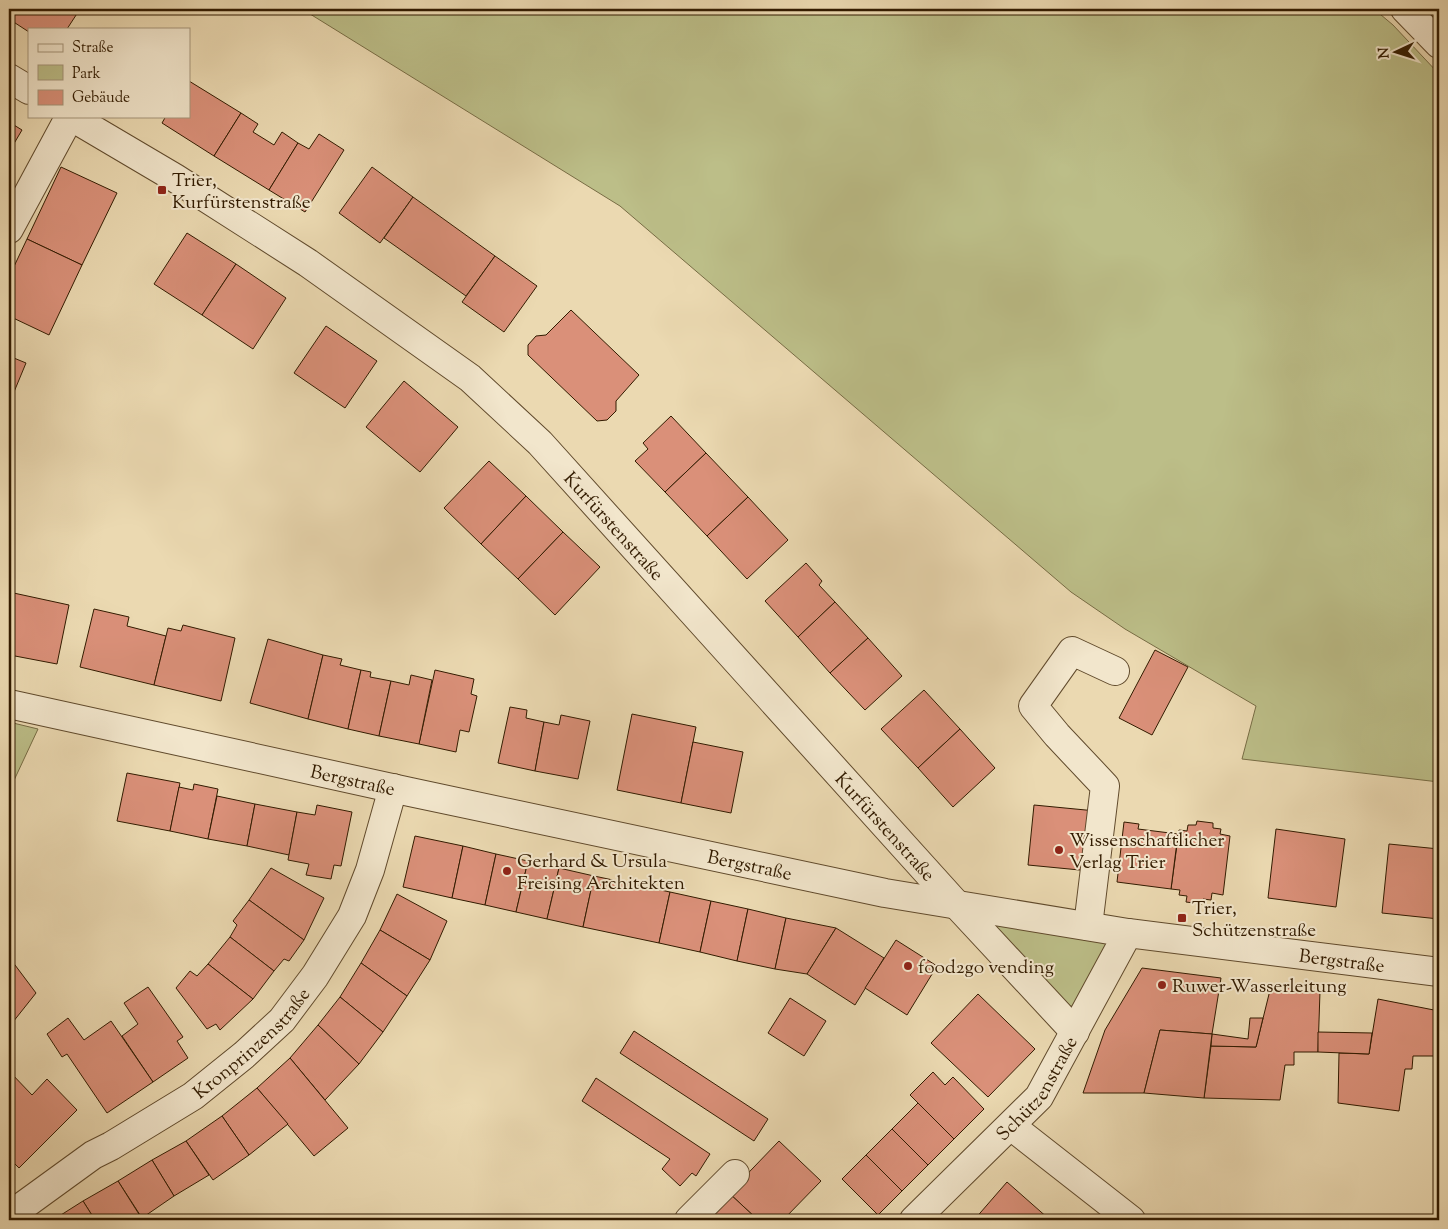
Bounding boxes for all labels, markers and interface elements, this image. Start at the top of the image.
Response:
legend [28,28,190,118]
north arrow [1370,28,1420,78]
text: Straße [72,38,114,59]
text: N [1375,46,1395,59]
text: Park [72,64,101,85]
text: Gebäude [72,88,130,109]
place label: Trier, Kurfürstenstraße [172,168,311,217]
marker: Trier, Kurfürstenstraße [156,184,168,196]
street label: Kurfürstenstraße [556,467,669,588]
street label: Bergstraße [307,759,397,804]
street label: Kurfürstenstraße [827,767,940,888]
place label: Wissenschaftlicher Verlag Trier [1069,828,1224,877]
marker: Wissenschaftlicher Verlag Trier [1053,844,1065,856]
street label: Bergstraße [704,845,794,889]
place label: Gerhard & Ursula Freising Architekten [517,849,685,898]
marker: Gerhard & Ursula Freising Architekten [501,865,513,877]
place label: Trier, Schützenstraße [1192,896,1316,945]
marker: Trier, Schützenstraße [1176,912,1188,924]
street label: Bergstraße [1297,944,1386,981]
place label: food2go vending [918,955,1054,982]
marker: food2go vending [902,960,914,972]
place label: Ruwer-Wasserleitung [1172,974,1346,1001]
marker: Ruwer-Wasserleitung [1156,979,1168,991]
street label: Kronprinzenstraße [188,983,318,1107]
street label: Schützenstraße [991,1032,1085,1148]

